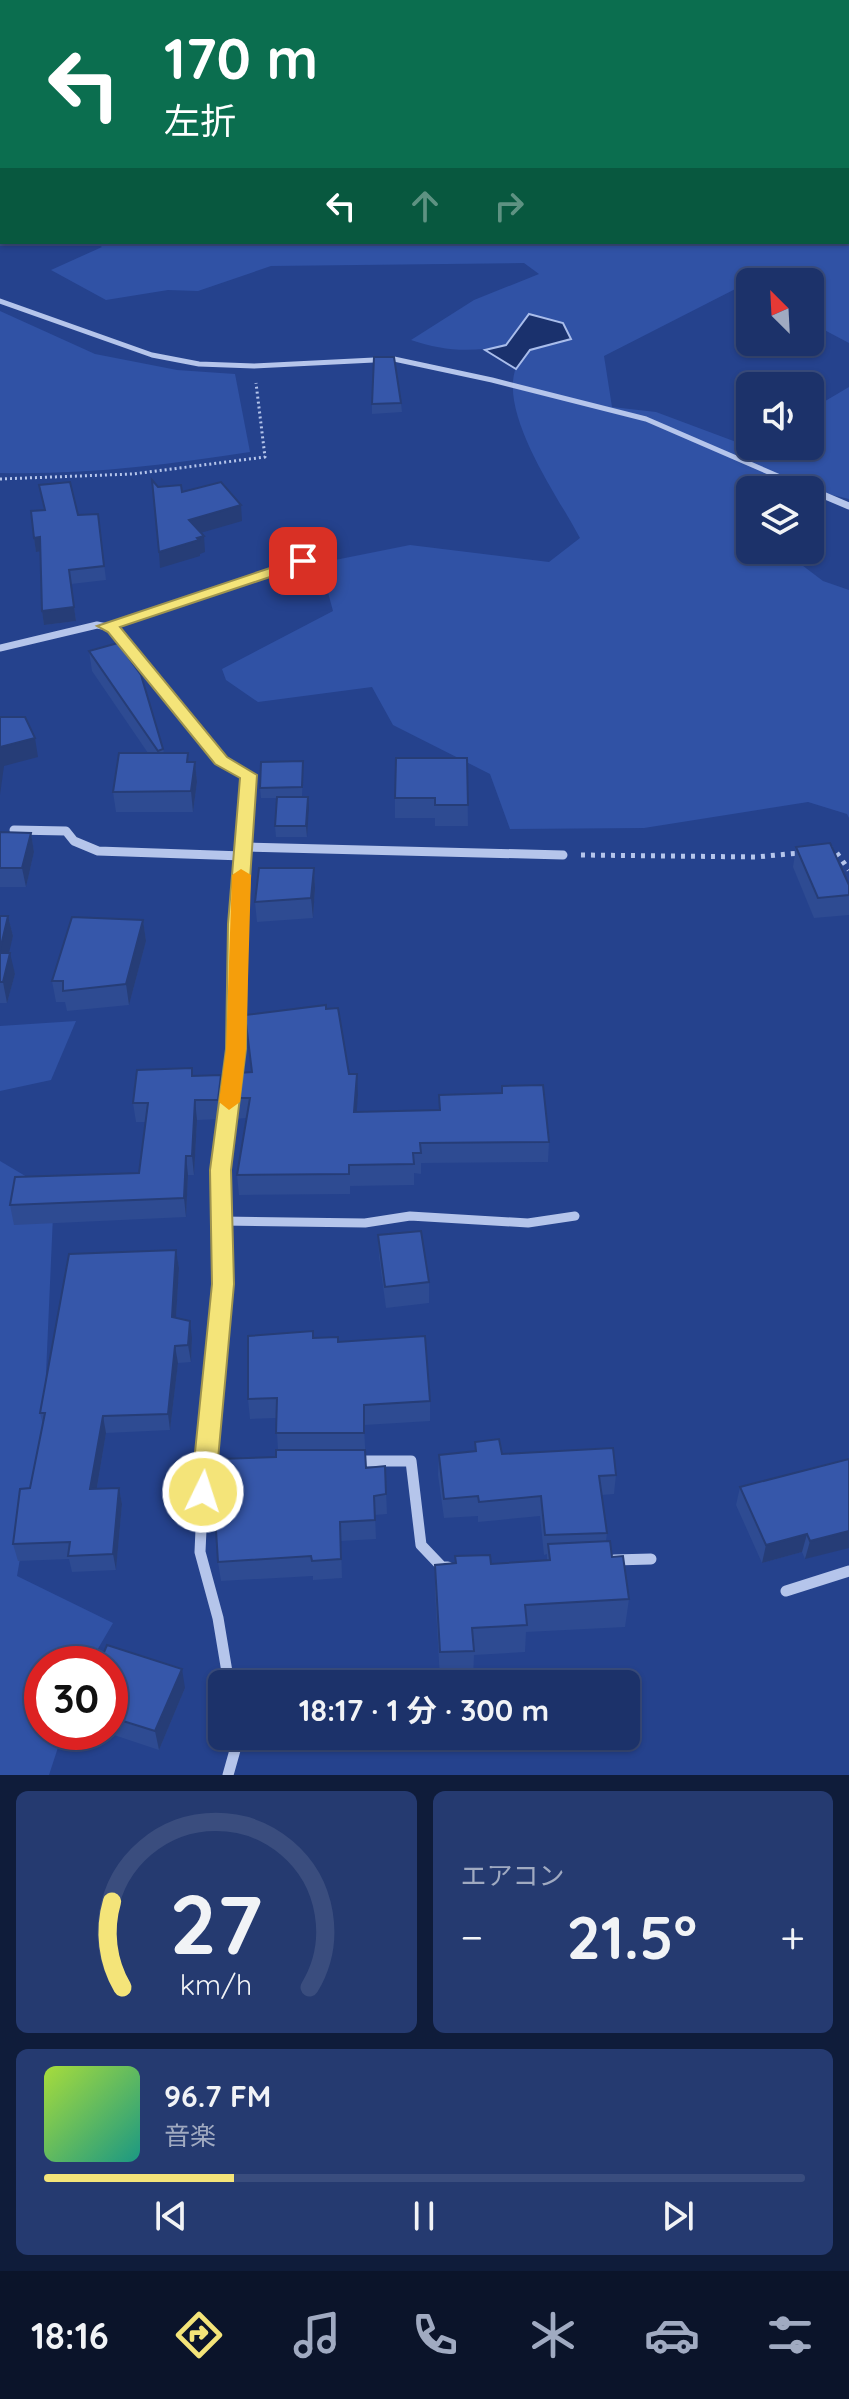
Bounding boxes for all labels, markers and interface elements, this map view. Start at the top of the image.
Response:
text: 170 m [164,23,318,93]
icon: left [32,32,136,136]
text: 左折 [164,98,236,143]
icon: left [319,184,363,228]
icon: ahead [403,184,447,228]
icon: right [487,184,531,228]
north arrow [736,268,824,356]
map controls [736,268,824,564]
button: sound [736,372,824,460]
button: layers [736,476,824,564]
pin [269,527,337,595]
icon: arrive [281,539,325,583]
position arrow [161,1450,245,1534]
speed limit sign: 30 [24,1646,128,1750]
text: 18:17 · 1 分 · 300 m [299,1691,549,1729]
text: エアコン [461,1859,565,1892]
text: 27 [170,1871,263,1975]
text: 21.5° [567,1899,697,1974]
text: − [461,1909,483,1964]
text: + [780,1909,805,1964]
text: km/h [180,1966,253,2002]
text: 96.7 FM [164,2077,271,2115]
text: 音楽 [164,2119,216,2152]
icon: previous [149,2194,193,2238]
icon: pause [402,2194,446,2238]
icon: next [656,2194,700,2238]
icon: directions [171,2307,227,2363]
icon: music [289,2307,345,2363]
icon: phone [407,2307,463,2363]
icon: climate [525,2307,581,2363]
icon: car [644,2307,700,2363]
icon: filters [762,2307,818,2363]
text: 18:16 [31,2313,109,2358]

